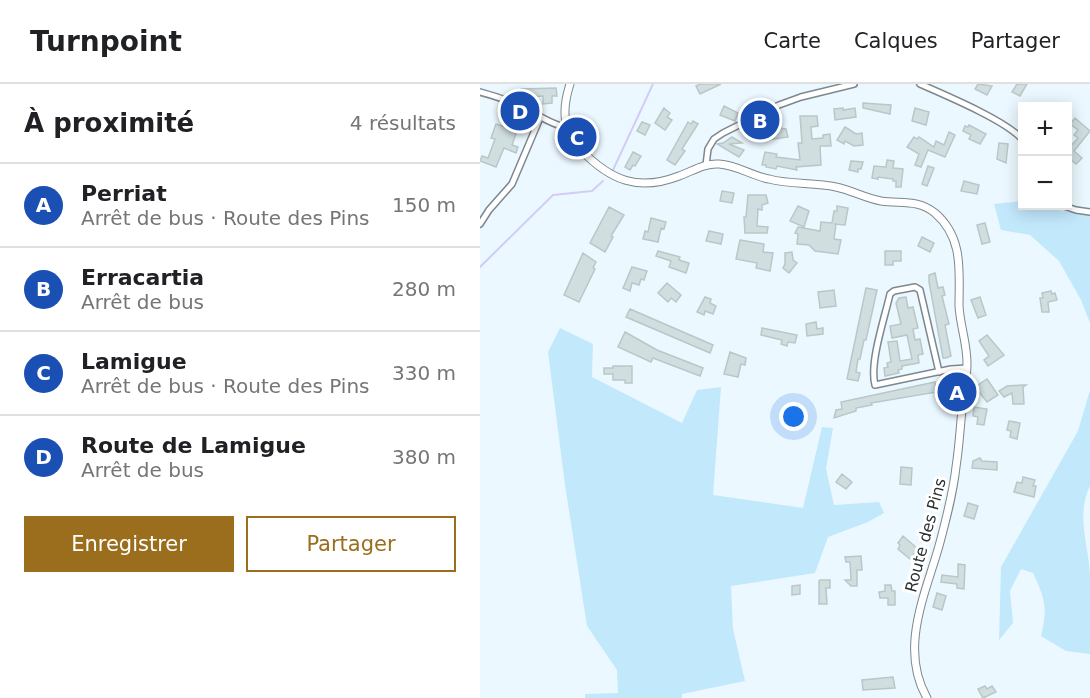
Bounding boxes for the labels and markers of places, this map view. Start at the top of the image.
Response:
pin: D [500,88,540,134]
pin: B [740,98,780,142]
pin: C [558,115,596,160]
pin: A [938,370,976,414]

